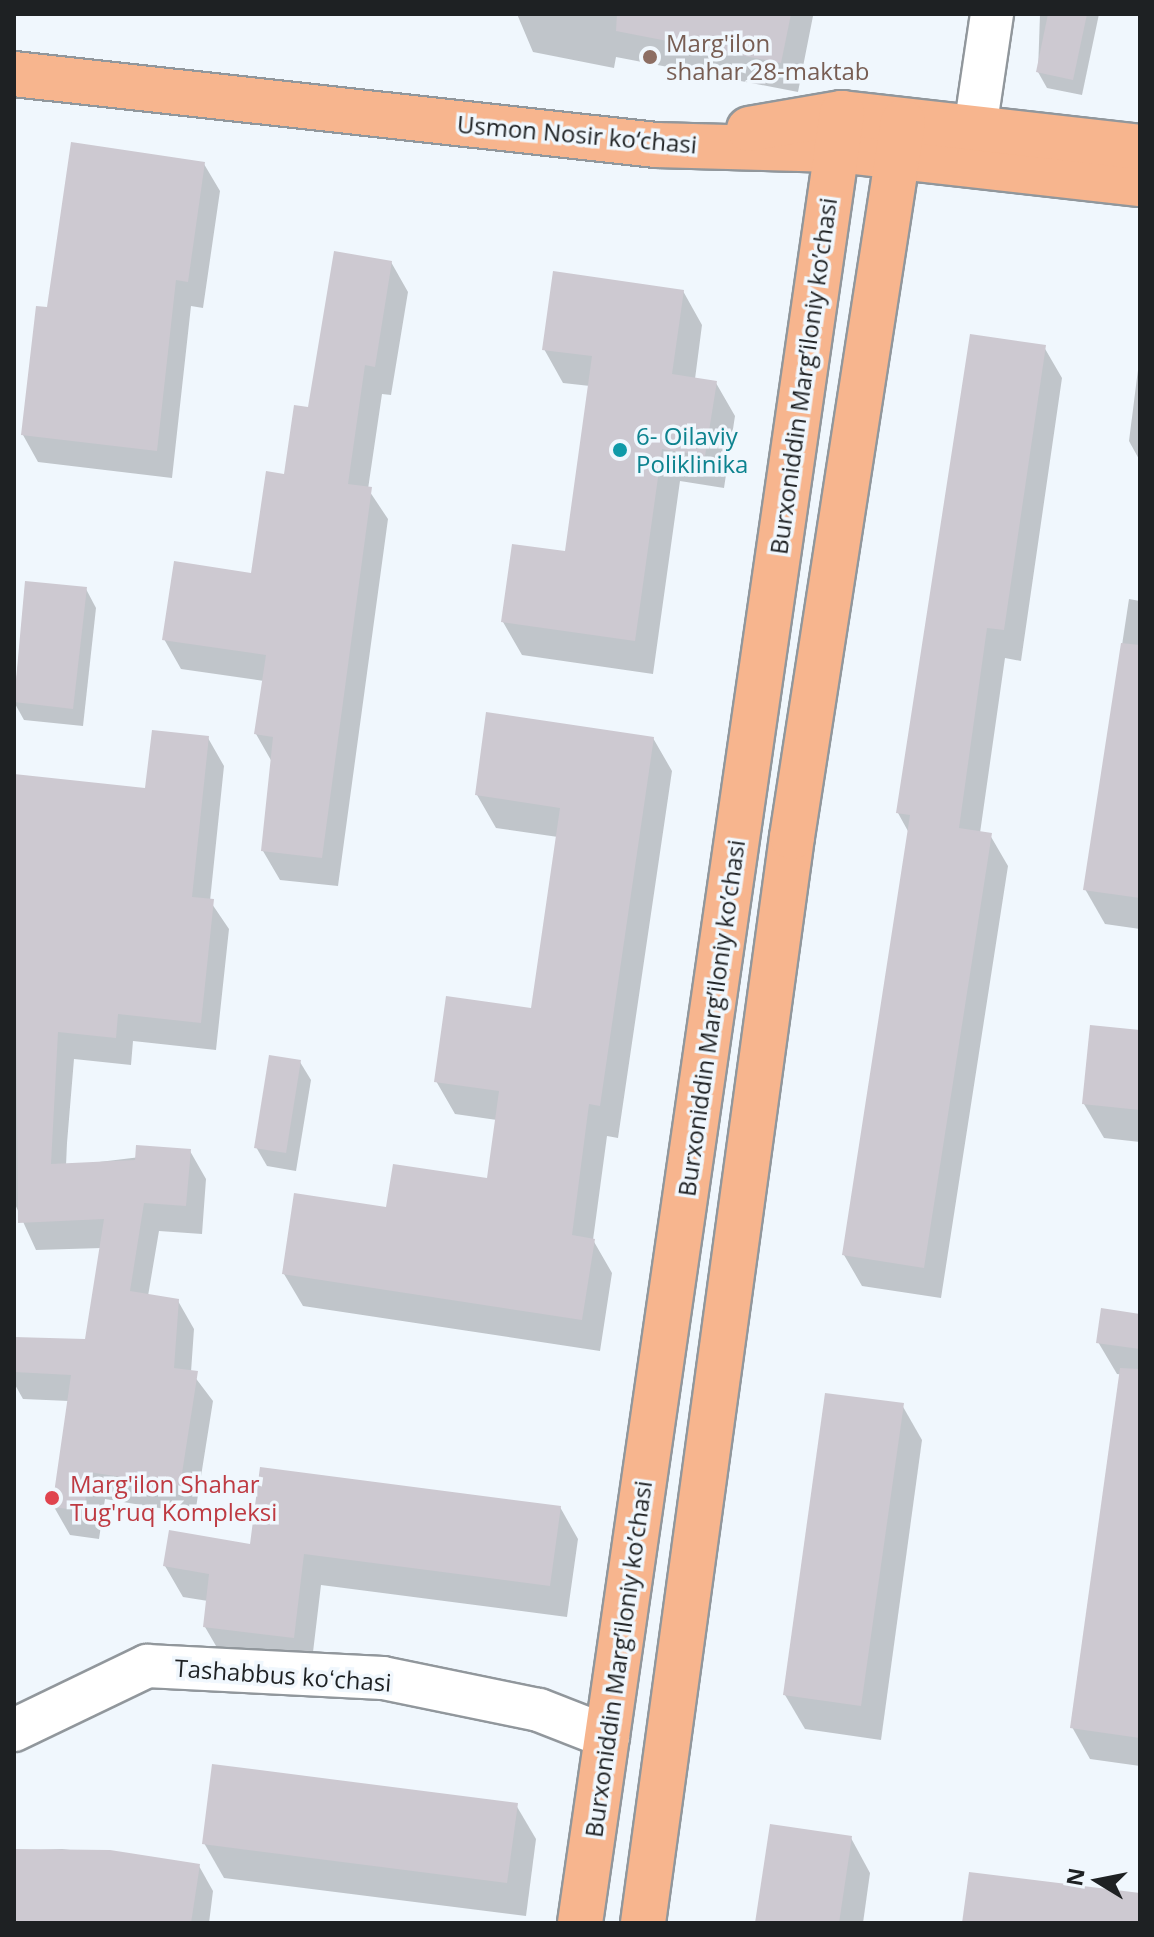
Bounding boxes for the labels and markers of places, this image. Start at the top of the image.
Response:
place label: Marg'ilon shahar 28-maktab [666,29,869,85]
marker: Marg'ilon shahar 28-maktab [641,48,659,66]
place label: 6- Oilaviy Poliklinika [636,422,748,478]
marker: 6- Oilaviy Poliklinika [611,441,629,459]
place label: Marg'ilon Shahar Tug'ruq Kompleksi [70,1470,277,1526]
marker: Marg'ilon Shahar Tug'ruq Kompleksi [41,1487,63,1509]

